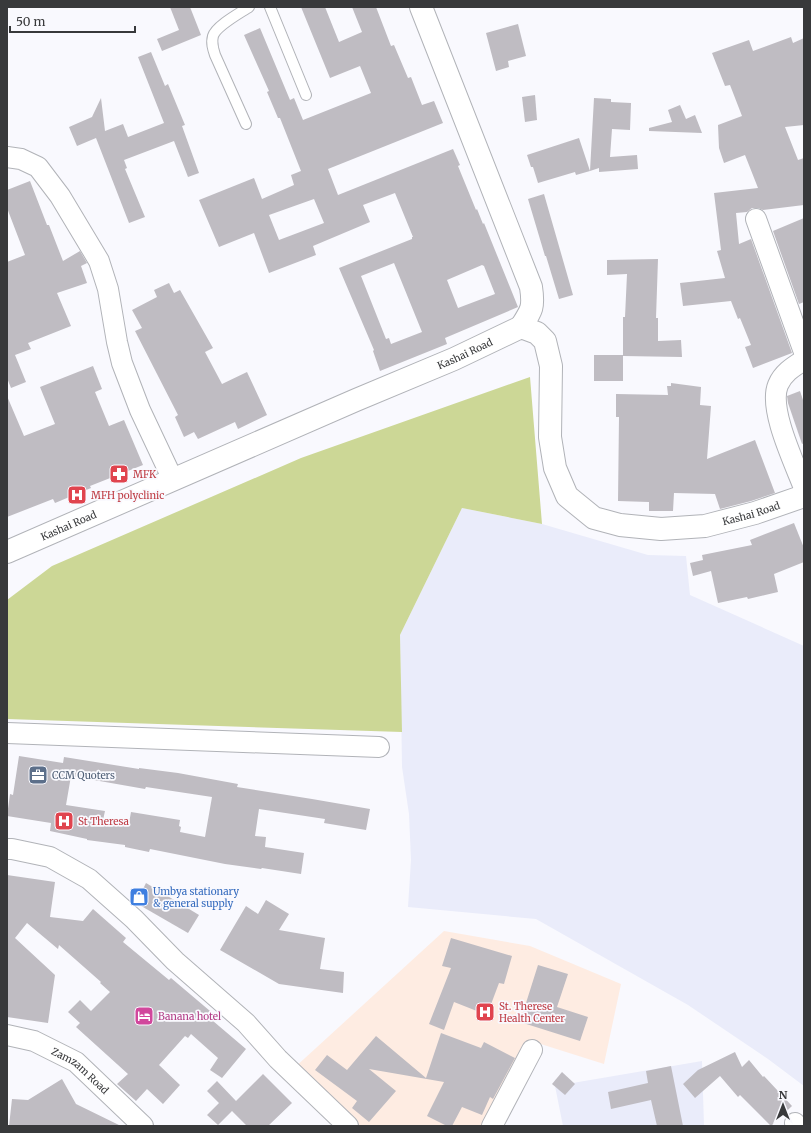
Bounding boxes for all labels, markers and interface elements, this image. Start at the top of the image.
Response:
scale bar [10,8,135,34]
text: 50 m [16,14,45,29]
street label: Kashai Road [435,335,494,372]
pharmacy icon: MFK [108,463,130,485]
place label: MFK [133,468,157,481]
hospital icon: MFH polyclinic [66,484,88,506]
place label: MFH polyclinic [91,489,164,502]
street label: Kashai Road [721,498,782,528]
street label: Kashai Road [39,507,98,543]
office icon: CCM Quoters [27,764,49,786]
place label: CCM Quoters [52,769,115,782]
hospital icon: St Theresa [53,810,75,832]
place label: St Theresa [78,815,130,828]
place label: Umbya stationary & general supply [153,885,239,910]
shop icon: Umbya stationary & general supply [128,886,150,908]
place label: St. Therese Health Center [499,1000,565,1025]
hospital icon: St. Therese Health Center [474,1001,496,1023]
hotel icon: Banana hotel [133,1005,155,1027]
place label: Banana hotel [158,1010,221,1023]
street label: Zamzam Road [49,1044,112,1097]
north arrow [763,1085,803,1125]
text: N [779,1088,788,1102]

